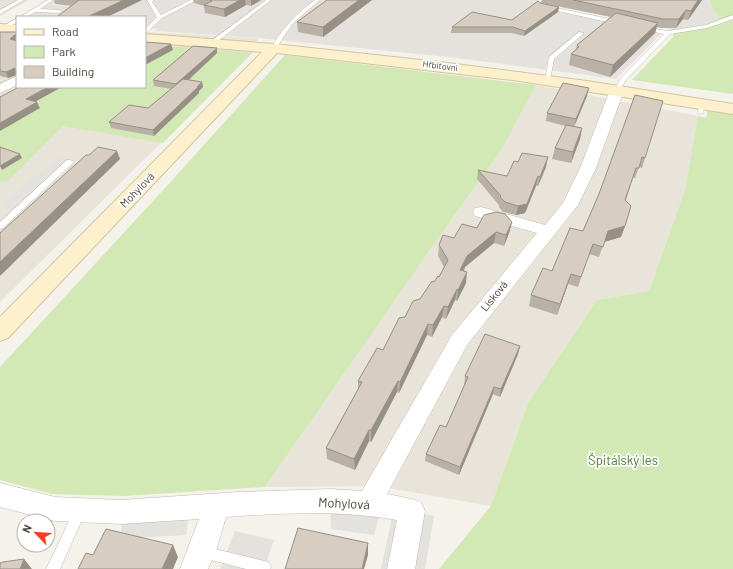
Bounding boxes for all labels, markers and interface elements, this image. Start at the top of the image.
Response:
legend [16,16,146,88]
text: Road [52,24,79,38]
text: Park [52,44,76,58]
street label: Hřbitovní [422,58,458,73]
text: Building [52,64,94,78]
street label: Mohylová [117,169,157,210]
street label: Lísková [477,278,510,314]
park label: Špitálský les [588,452,658,468]
street label: Mohylová [318,494,370,512]
north arrow [16,513,56,553]
text: N [19,522,34,535]

